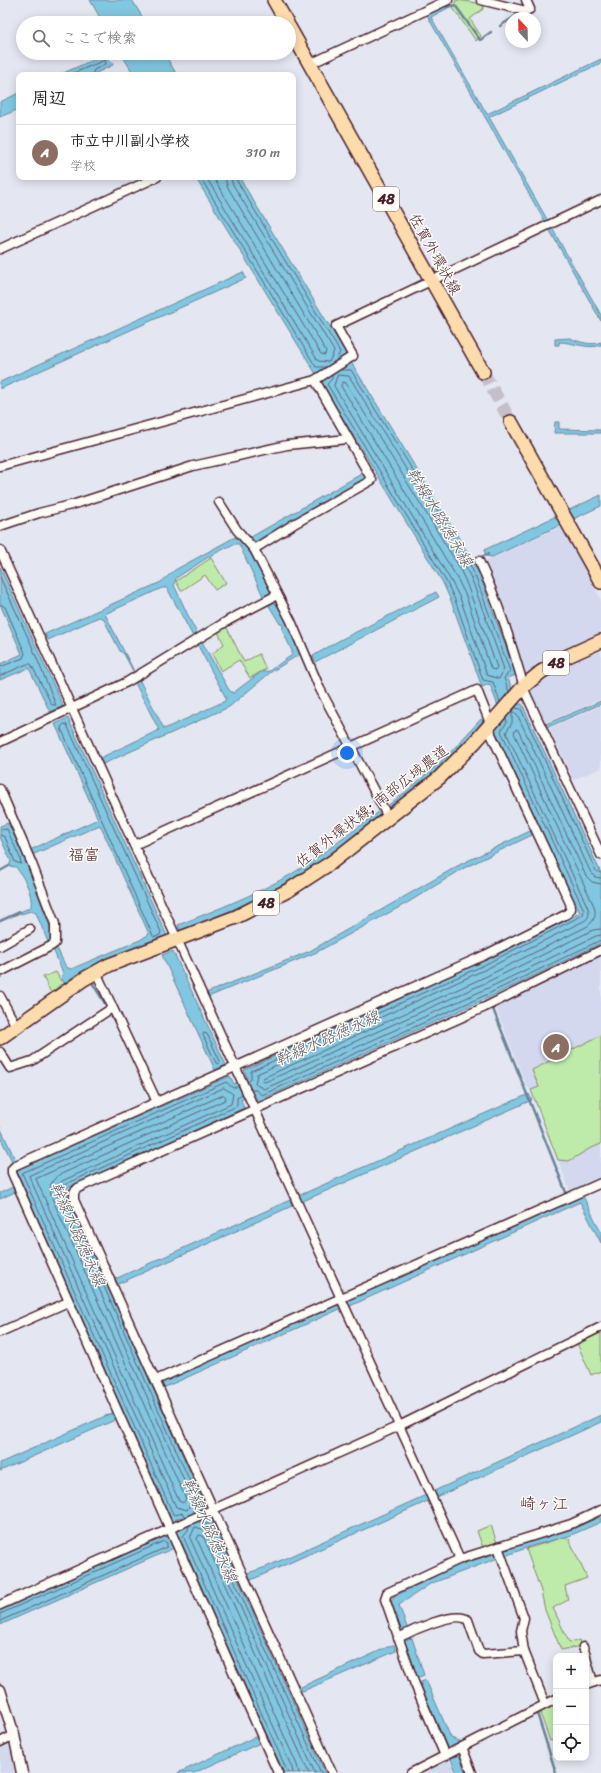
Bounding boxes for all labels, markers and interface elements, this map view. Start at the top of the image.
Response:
north arrow [505,12,541,48]
search box [16,16,296,60]
text: ここで検索 [62,25,137,51]
icon: search [30,27,52,49]
text: 周辺 [32,83,66,113]
text: 市立中川副小学校 [70,128,190,154]
text: A [41,141,49,164]
text: 310 m [246,141,280,164]
text: 学校 [70,154,96,177]
road number: 48 [373,187,399,211]
street label: 佐賀外環状線 [402,208,468,300]
water label: 幹線水路徳永線 [399,462,482,573]
road number: 48 [543,651,569,675]
street label: 佐賀外環状線; 南部広域農道 [290,738,454,874]
your location [337,743,357,763]
district label: 福富 [68,840,100,869]
road number: 48 [253,891,279,915]
water label: 幹線水路徳永線 [270,1002,385,1074]
pin: A [543,1032,569,1062]
water label: 幹線水路徳永線 [42,1177,114,1292]
water label: 幹線水路徳永線 [174,1473,246,1588]
district label: 崎ヶ江 [520,1489,568,1518]
map controls [553,1653,589,1761]
button: + [553,1653,589,1689]
button: − [553,1689,589,1725]
button: locate [553,1725,589,1761]

